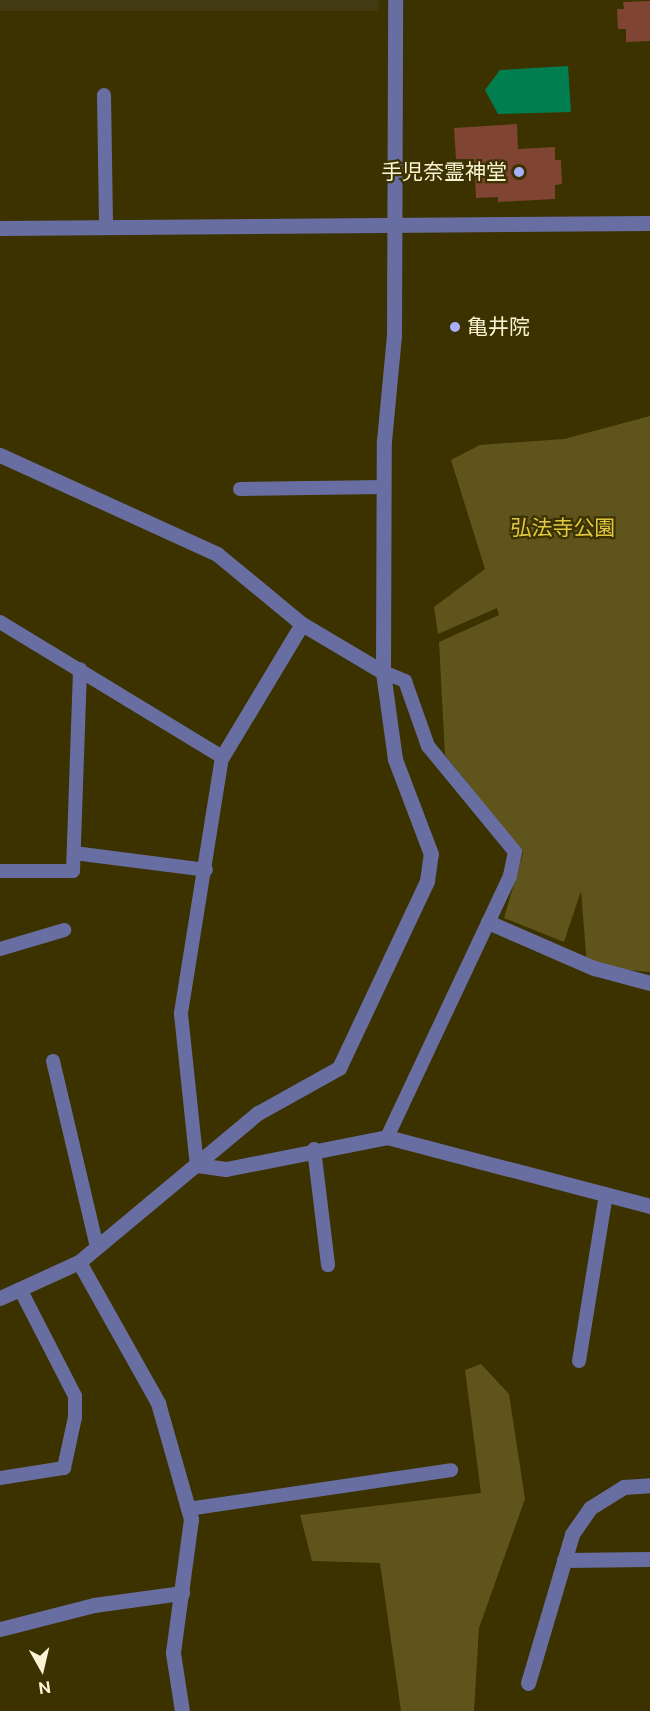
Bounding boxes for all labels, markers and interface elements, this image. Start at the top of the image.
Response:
place label: 手児奈霊神堂 [381,159,507,185]
marker: 手児奈霊神堂 [512,165,526,179]
place label: 亀井院 [467,314,530,340]
marker: 亀井院 [448,320,462,334]
park label: 弘法寺公園 [511,515,615,541]
north arrow [12,1639,72,1699]
text: N [37,1677,52,1698]

